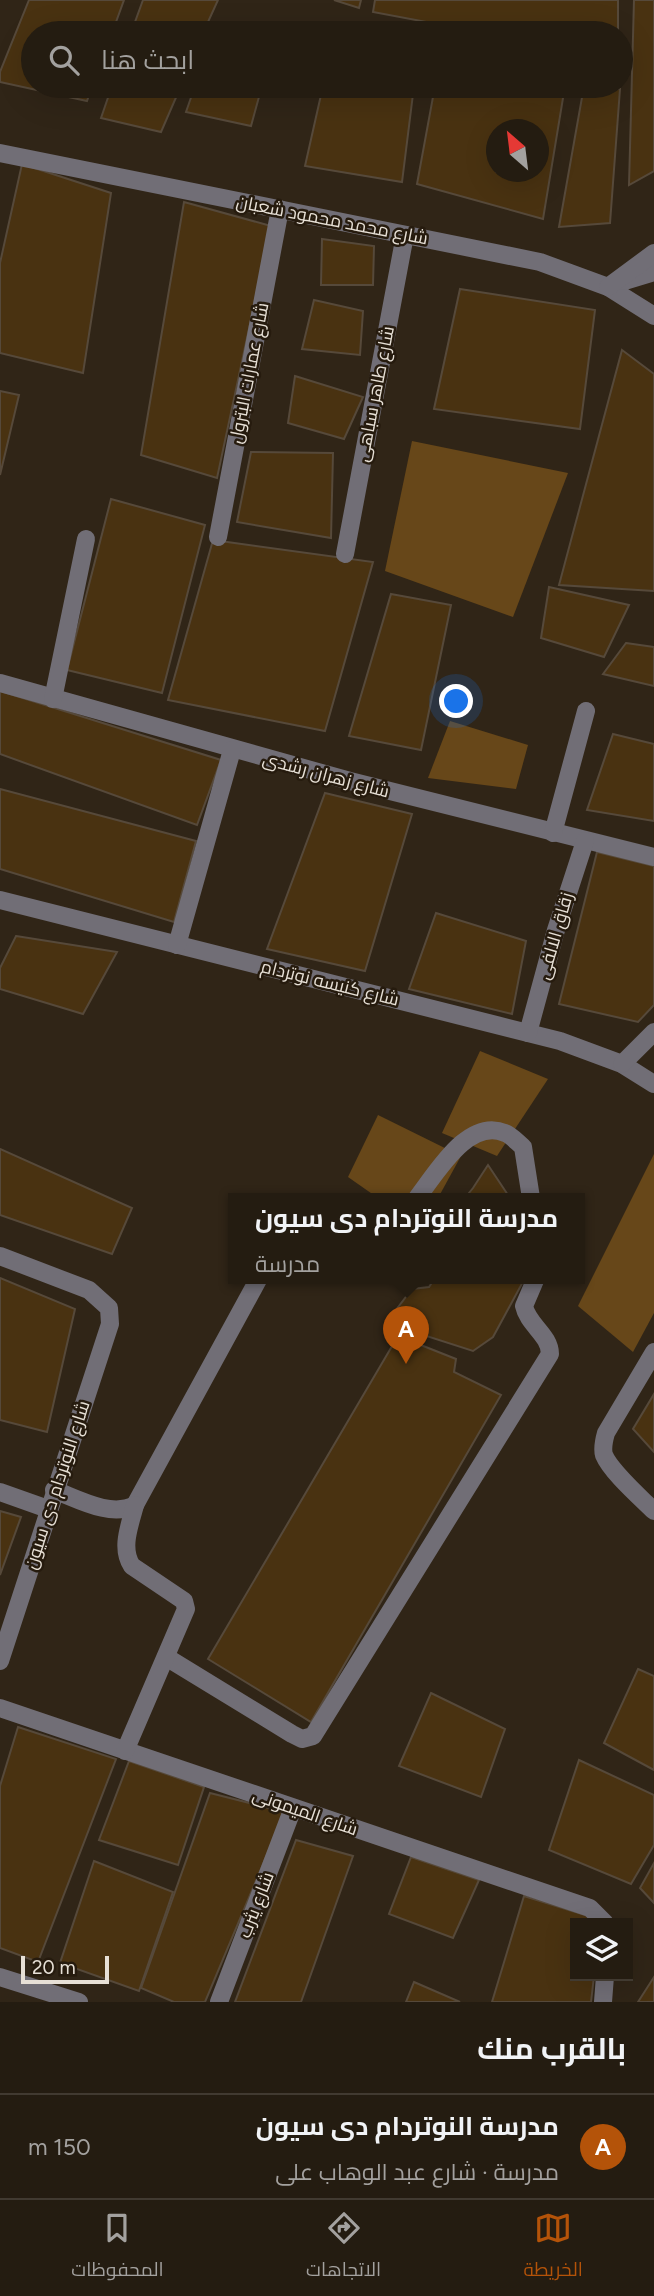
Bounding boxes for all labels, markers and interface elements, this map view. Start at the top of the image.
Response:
search box [21,21,633,98]
icon: search [45,41,83,79]
text: ابحث هنا [101,44,194,76]
north arrow [486,119,549,182]
street label: شارع محمد محمود شعبان [234,191,430,250]
street label: شارع عمارات البترول [225,301,274,446]
street label: شارع طاهر سباهى [351,324,400,464]
your location [439,684,473,718]
street label: شارع زهران رشدى [260,747,392,803]
street label: زقاق الالفى [532,890,579,982]
street label: شارع كنيسه نوتردام [258,955,401,1012]
popup [228,1193,585,1284]
text: مدرسة النوتردام دى سيون [255,1202,558,1234]
text: مدرسة [255,1250,320,1278]
pin: A [383,1306,429,1364]
street label: شارع النوتردام دى سيون [19,1398,96,1572]
street label: شارع الميمونى [249,1784,361,1841]
street label: شارع يثرب [233,1869,280,1942]
map controls [570,1918,633,1981]
button: layers [570,1918,633,1981]
scale bar [21,1953,108,1985]
text: 20 m [32,1956,76,1979]
text: بالقرب منك [477,2030,626,2067]
text: مدرسة النوتردام دى سيون [256,2110,559,2142]
text: 150 m [28,2133,91,2161]
text: A [595,2133,611,2161]
text: مدرسة · شارع عبد الوهاب على [275,2158,559,2186]
tab: المحفوظات [71,2209,164,2287]
tab: الاتجاهات [306,2209,381,2287]
tab: الخريطة [524,2209,583,2287]

